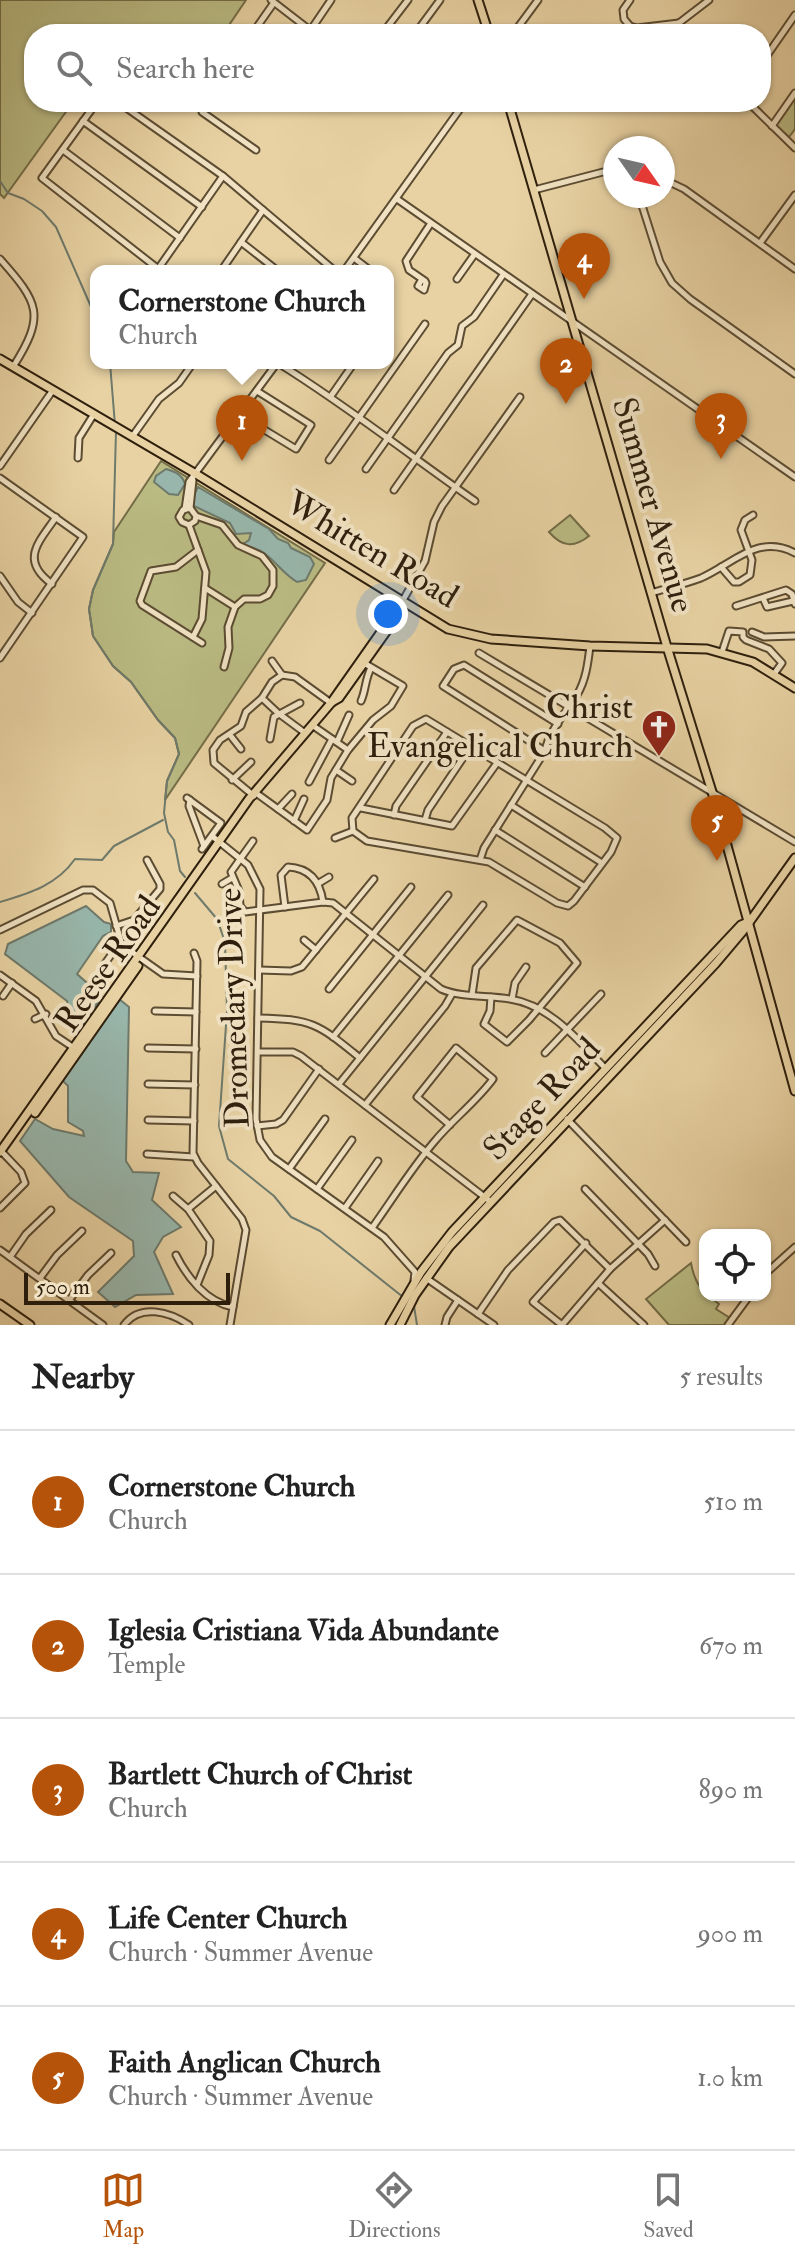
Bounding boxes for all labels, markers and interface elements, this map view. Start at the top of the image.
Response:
search box [24,24,771,112]
icon: search [52,46,96,90]
text: Search here [116,50,255,87]
north arrow [603,136,675,208]
pin: 4 [558,233,610,299]
popup [90,265,394,369]
text: Cornerstone Church [118,283,366,320]
text: Church [118,320,198,352]
pin: 2 [540,338,592,404]
street label: Summer Avenue [602,393,704,617]
pin: 3 [695,393,747,459]
pin: 1 [216,395,268,461]
street label: Whitten Road [277,481,466,618]
your location [368,594,408,634]
place label: Christ Evangelical Church [367,686,633,768]
church icon: Christ Evangelical Church [640,708,678,758]
pin: 5 [691,795,743,861]
street label: Reese Road [45,887,171,1040]
street label: Dromedary Drive [208,887,260,1129]
street label: Stage Road [474,1028,610,1170]
map controls [699,1229,771,1301]
button: locate [699,1229,771,1301]
scale bar [24,1269,230,1305]
text: 500 m [36,1273,90,1301]
text: Nearby [32,1356,134,1399]
text: 5 results [679,1361,763,1393]
text: Cornerstone Church [108,1468,355,1505]
text: 1 [53,1486,63,1518]
text: 510 m [703,1486,763,1518]
text: Church [108,1505,188,1537]
text: Iglesia Cristiana Vida Abundante [108,1612,499,1649]
text: 2 [51,1630,65,1662]
text: 670 m [699,1630,763,1662]
text: Temple [108,1649,185,1681]
text: Bartlett Church of Christ [108,1756,412,1793]
text: 3 [53,1774,63,1806]
text: 890 m [699,1774,763,1806]
text: Church [108,1793,188,1825]
text: Life Center Church [108,1900,348,1937]
text: 4 [51,1918,65,1950]
text: 900 m [697,1918,763,1950]
text: Church · Summer Avenue [108,1937,373,1969]
text: Faith Anglican Church [108,2044,381,2081]
text: 5 [52,2062,64,2094]
text: 1.0 km [697,2062,763,2094]
text: Church · Summer Avenue [108,2081,373,2113]
tab: Map [101,2168,145,2244]
tab: Directions [348,2168,441,2244]
tab: Saved [643,2168,694,2244]

